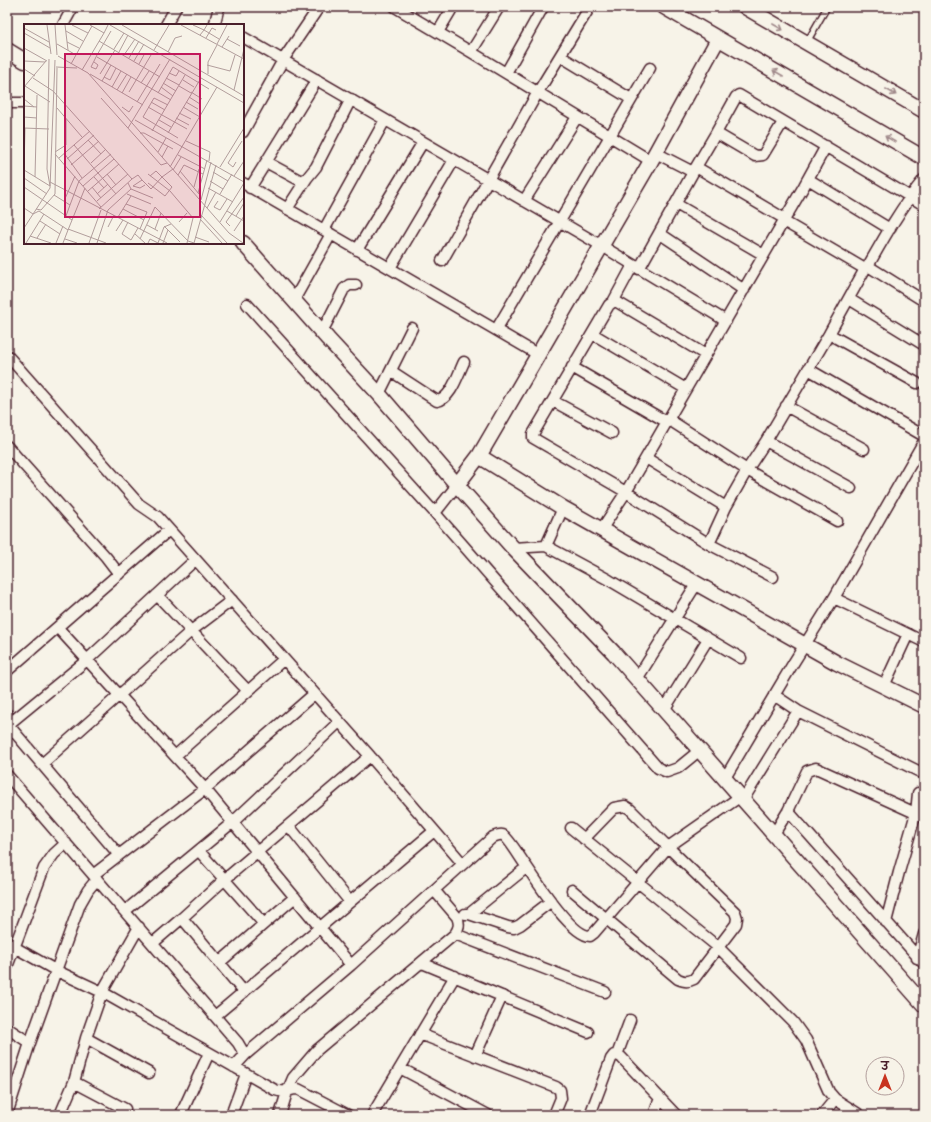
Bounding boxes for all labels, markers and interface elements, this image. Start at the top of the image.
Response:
one-way arrow [772,23,784,31]
inset map [24,24,244,244]
one-way arrow [772,69,784,77]
one-way arrow [885,89,897,97]
one-way arrow [884,134,896,142]
north arrow [865,1056,905,1096]
text: उ [880,1059,890,1074]

